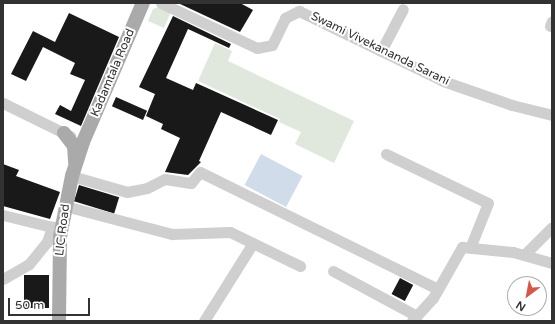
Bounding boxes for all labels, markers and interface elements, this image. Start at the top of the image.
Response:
street label: Swami Vivekananda Sarani [308,9,452,89]
street label: Kadamtala Road [88,27,138,119]
street label: LIC Road [53,203,73,257]
north arrow [507,276,547,316]
scale bar [10,290,92,316]
text: 50 m [15,298,44,312]
text: N [514,298,528,314]

